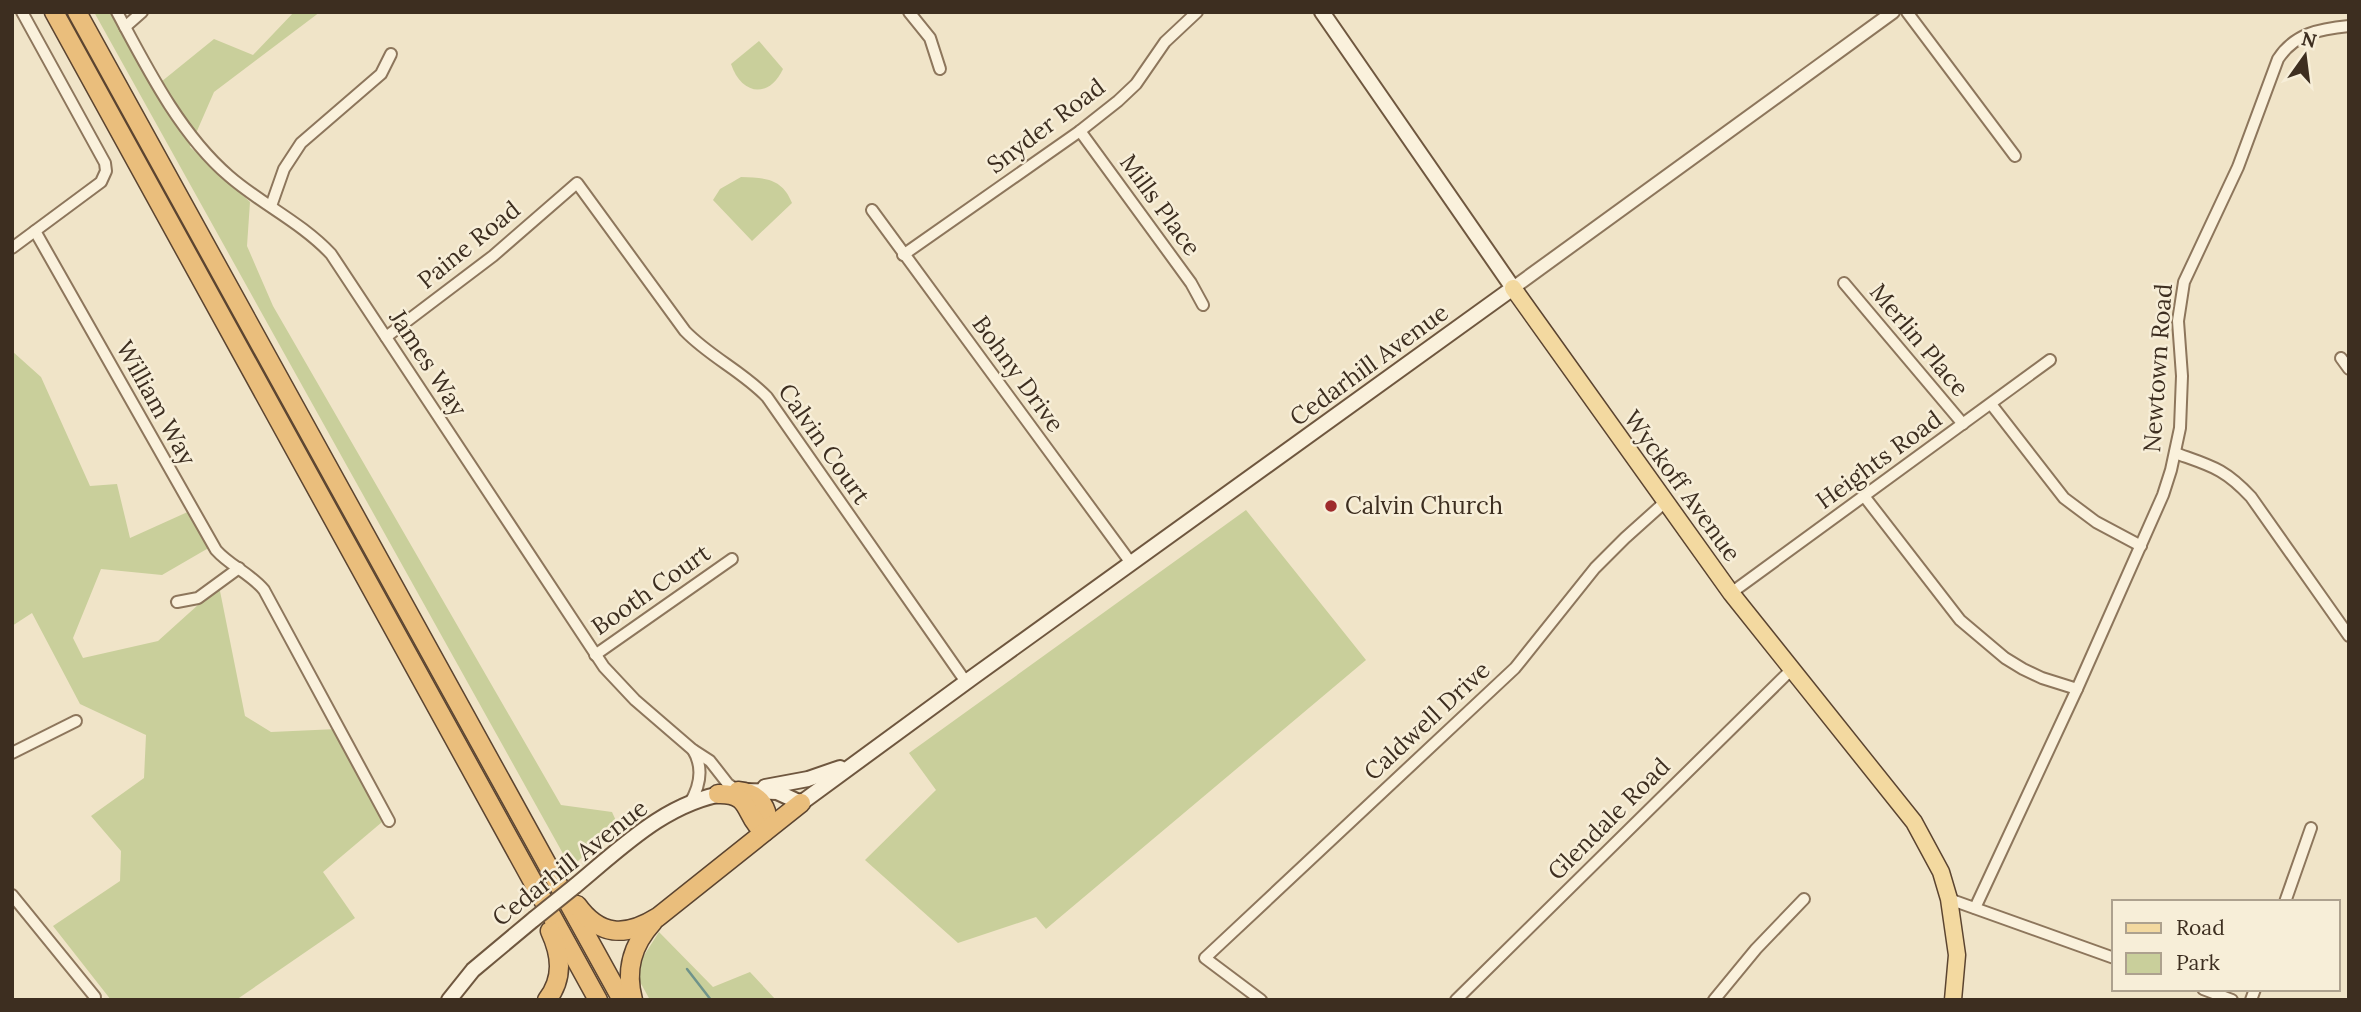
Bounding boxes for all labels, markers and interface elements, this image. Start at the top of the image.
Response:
north arrow [2270,21,2340,91]
text: N [2299,26,2319,53]
street label: Snyder Road [980,71,1111,180]
street label: Mills Place [1113,148,1208,262]
street label: Paine Road [411,194,526,295]
street label: Merlin Place [1863,277,1976,403]
street label: Newtown Road [2136,283,2179,453]
street label: Cedarhill Avenue [1283,297,1454,433]
street label: James Way [382,303,474,422]
street label: Bohny Drive [966,309,1071,438]
street label: William Way [109,335,204,471]
street label: Calvin Court [771,377,878,511]
street label: Heights Road [1810,403,1948,516]
street label: Wyckoff Avenue [1617,404,1748,567]
place label: Calvin Church [1345,490,1503,521]
marker: Calvin Church [1323,498,1339,514]
street label: Booth Court [585,537,717,642]
street label: Caldwell Drive [1357,654,1496,787]
street label: Glendale Road [1541,751,1676,886]
street label: Cedarhill Avenue [486,792,654,933]
legend [2112,900,2340,991]
text: Road [2176,914,2225,941]
text: Park [2176,949,2220,976]

